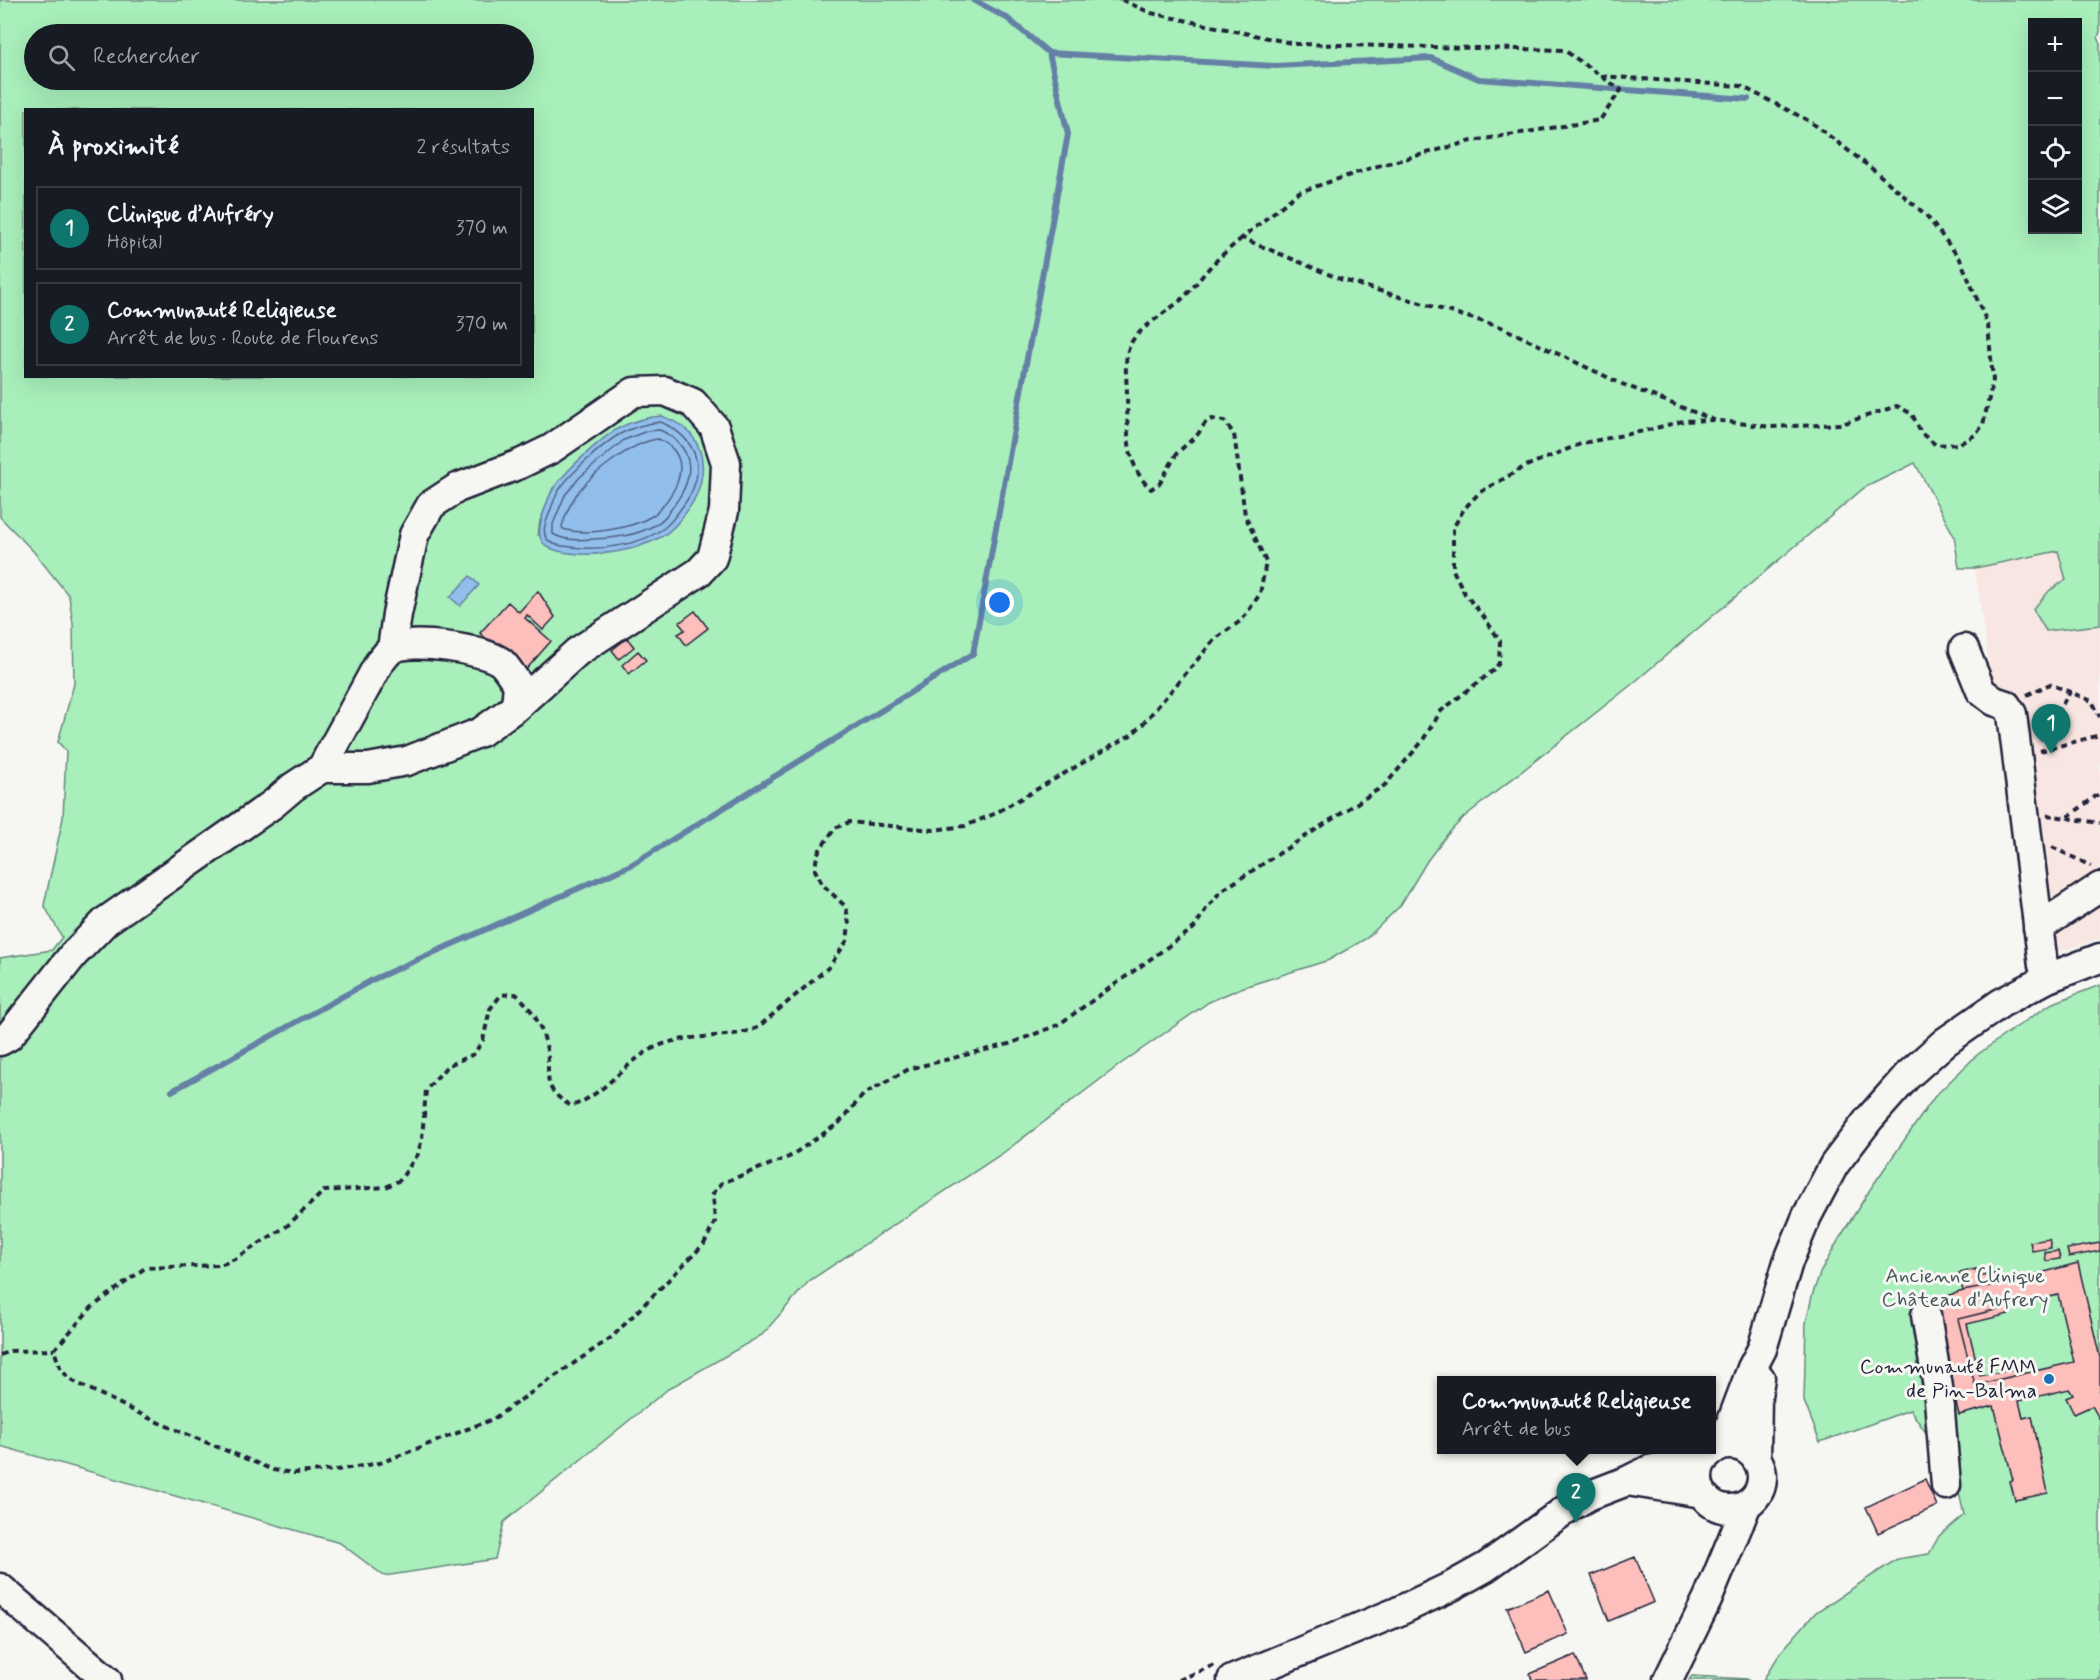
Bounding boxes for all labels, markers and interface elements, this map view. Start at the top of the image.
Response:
map controls [2028,18,2082,234]
button: + [2028,18,2082,72]
search box [24,24,534,90]
icon: search [45,41,78,74]
text: Rechercher [93,43,200,71]
button: − [2028,72,2082,126]
button: locate [2028,126,2082,180]
text: À proximité [48,130,179,164]
text: 2 résultats [417,134,510,161]
button: layers [2028,180,2082,234]
text: Clinique d’Aufréry [107,201,274,229]
text: 1 [65,215,74,242]
text: 370 m [456,215,508,242]
text: Hôpital [107,229,162,256]
text: Communauté Religieuse [107,297,337,325]
text: 2 [65,311,74,338]
text: 370 m [456,311,508,338]
text: Arrêt de bus · Route de Flourens [107,325,378,352]
your location [985,588,1014,617]
pin: 1 [2032,704,2070,754]
park label: Ancienne Clinique Château d'Aufrery [1882,1262,2048,1314]
place label: Communauté FMM de Pin-Balma [1860,1353,2037,1405]
marker: Communauté FMM de Pin-Balma [2042,1372,2056,1386]
popup [1437,1376,1716,1454]
text: Communauté Religieuse [1462,1388,1691,1416]
text: Arrêt de bus [1462,1416,1571,1443]
pin: 2 [1556,1474,1596,1523]

